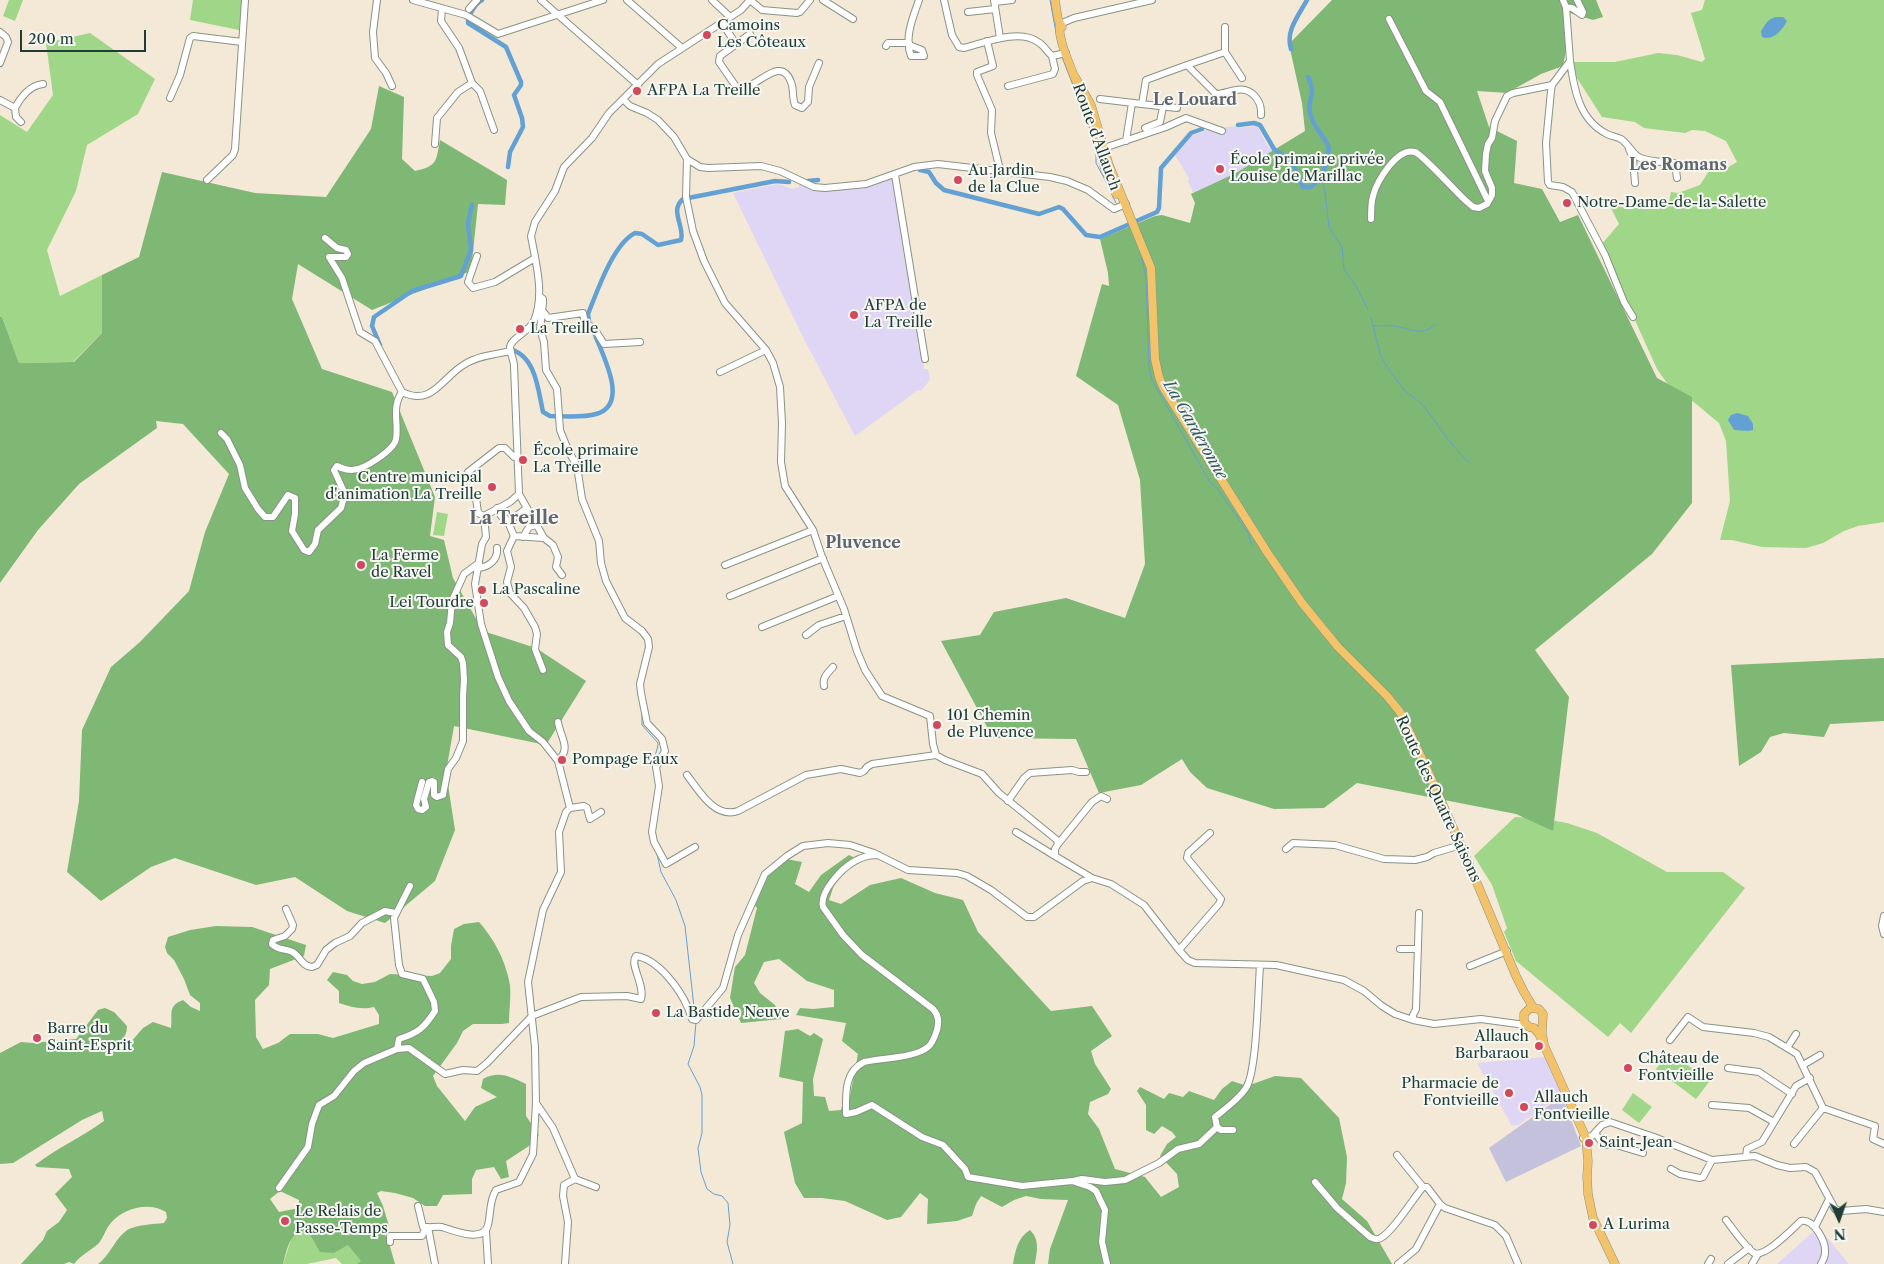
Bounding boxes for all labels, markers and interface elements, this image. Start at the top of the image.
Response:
place label: Camoins Les Côteaux [717,17,806,52]
scale bar [22,20,149,52]
text: 200 m [28,29,74,48]
marker: Camoins Les Côteaux [701,29,713,41]
street label: Route d'Allauch [1068,81,1124,193]
place label: AFPA La Treille [647,82,760,100]
marker: AFPA La Treille [631,85,643,97]
district label: Le Louard [1153,90,1237,110]
place label: École primaire privée Louise de Marillac [1230,151,1384,186]
district label: Les Romans [1629,155,1727,175]
place label: Au Jardin de la Clue [968,162,1040,197]
marker: École primaire privée Louise de Marillac [1214,163,1226,175]
marker: Au Jardin de la Clue [952,174,964,186]
place label: Notre-Dame-de-la-Salette [1577,194,1766,212]
marker: Notre-Dame-de-la-Salette [1561,197,1573,209]
place label: AFPA de La Treille [864,297,932,332]
marker: AFPA de La Treille [848,309,860,321]
place label: La Treille [530,320,598,338]
marker: La Treille [514,323,526,335]
water label: La Garderonne [1159,377,1231,483]
place label: École primaire La Treille [533,442,638,477]
marker: École primaire La Treille [517,454,529,466]
place label: Centre municipal d'animation La Treille [325,469,482,504]
marker: Centre municipal d'animation La Treille [486,481,498,493]
district label: La Treille [469,508,559,530]
district label: Pluvence [825,533,901,553]
place label: La Ferme de Ravel [371,547,439,582]
marker: La Ferme de Ravel [355,559,367,571]
place label: La Pascaline [492,581,580,599]
marker: La Pascaline [476,584,488,596]
place label: Lei Tourdre [389,594,474,612]
marker: Lei Tourdre [478,597,490,609]
place label: 101 Chemin de Pluvence [947,707,1034,742]
street label: Route des Quatre Saisons [1391,713,1485,885]
marker: 101 Chemin de Pluvence [931,719,943,731]
place label: Pompage Eaux [572,751,678,769]
marker: Pompage Eaux [556,754,568,766]
place label: La Bastide Neuve [666,1004,790,1022]
marker: La Bastide Neuve [650,1007,662,1019]
place label: Barre du Saint-Esprit [47,1020,132,1055]
place label: Allauch Barbaraou [1455,1028,1529,1063]
marker: Barre du Saint-Esprit [31,1032,43,1044]
marker: Allauch Barbaraou [1533,1040,1545,1052]
place label: Château de Fontvieille [1638,1050,1719,1085]
marker: Château de Fontvieille [1622,1062,1634,1074]
place label: Pharmacie de Fontvieille [1401,1075,1499,1110]
marker: Pharmacie de Fontvieille [1503,1087,1515,1099]
place label: Allauch Fontvieille [1534,1089,1610,1124]
marker: Allauch Fontvieille [1518,1101,1530,1113]
place label: Saint-Jean [1599,1134,1673,1152]
marker: Saint-Jean [1583,1137,1595,1149]
north arrow [1814,1194,1864,1244]
place label: Le Relais de Passe-Temps [295,1203,388,1238]
marker: Le Relais de Passe-Temps [279,1215,291,1227]
place label: A Lurima [1603,1216,1670,1234]
marker: A Lurima [1587,1219,1599,1231]
text: N [1833,1225,1846,1243]

